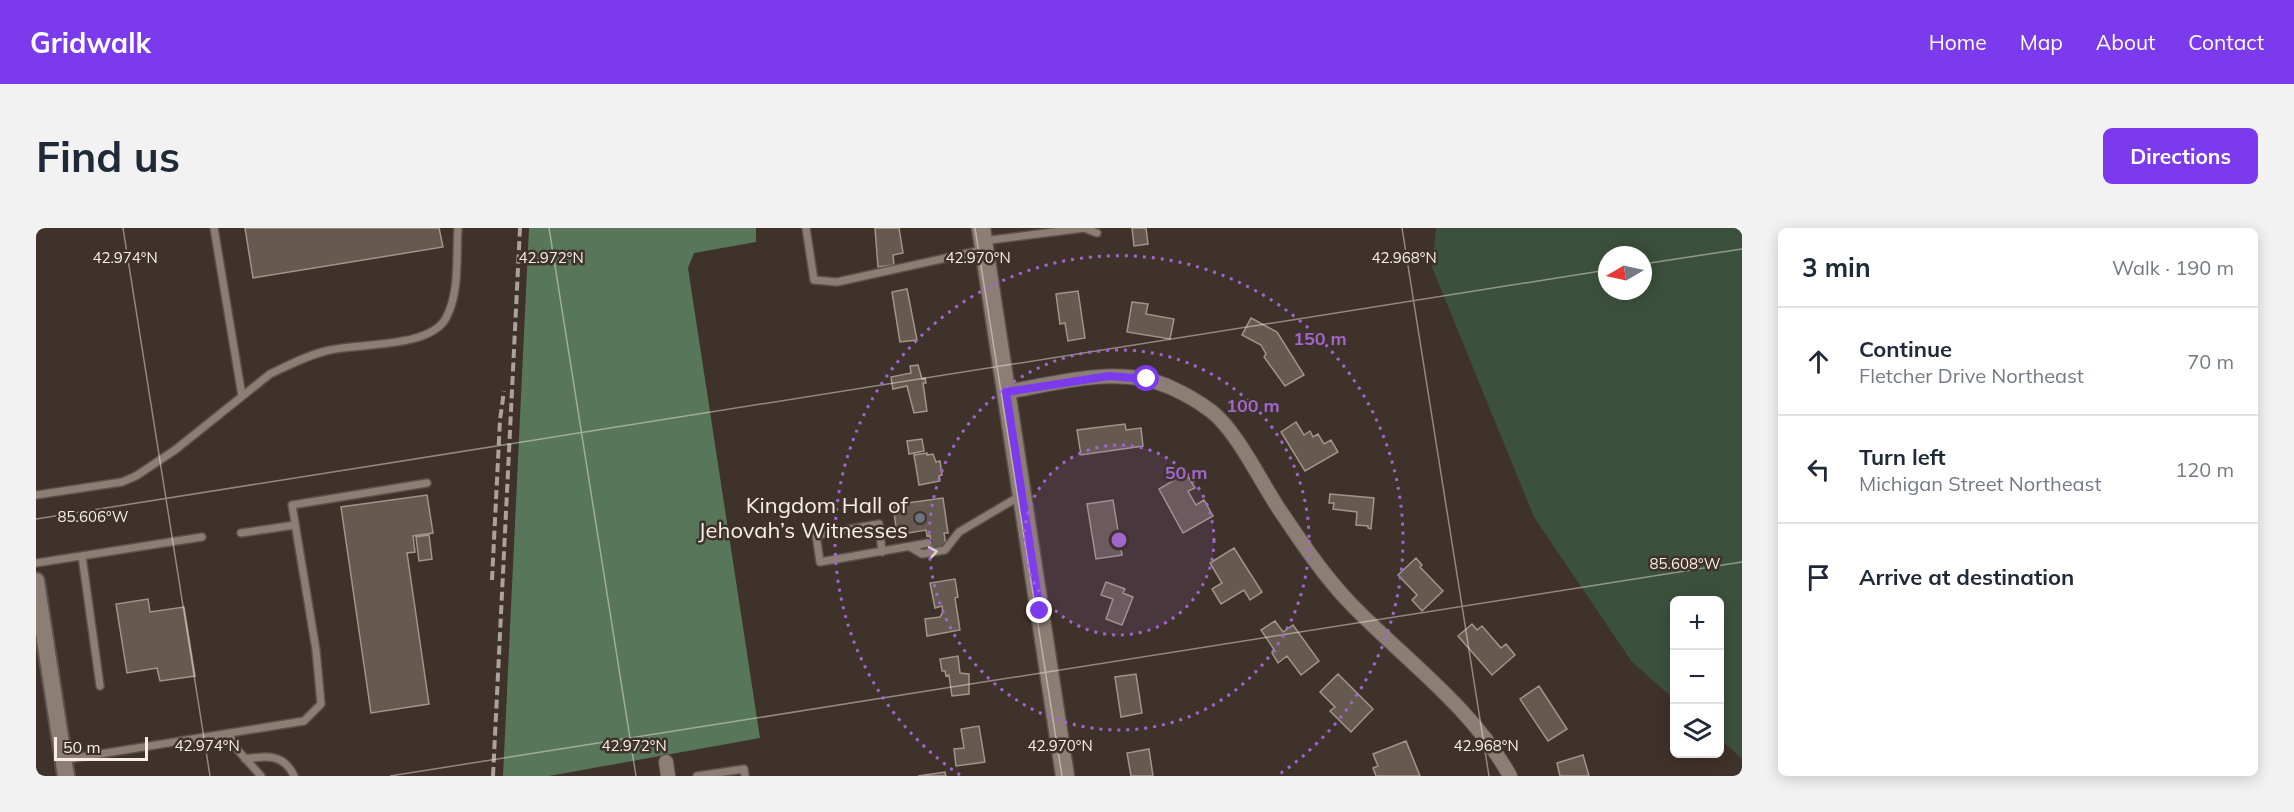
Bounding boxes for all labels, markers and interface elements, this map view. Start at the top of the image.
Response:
text: Gridwalk [30,25,151,60]
text: Home [1929,29,1987,55]
text: Map [2020,29,2063,55]
text: About [2096,29,2155,55]
text: Contact [2188,29,2264,55]
button: Directions [2103,128,2258,184]
text: Find us [36,130,180,183]
north arrow [1598,246,1652,300]
text: 42.974°N [92,248,158,267]
text: 42.972°N [518,248,584,267]
text: 42.970°N [945,248,1011,267]
text: 42.968°N [1371,248,1437,267]
text: 3 min [1802,251,1871,284]
text: Walk · 190 m [2112,255,2234,280]
text: 150 m [1293,327,1347,350]
text: Continue [1859,335,1952,363]
icon: ahead [1802,345,1835,378]
text: 70 m [2187,349,2234,374]
text: Fletcher Drive Northeast [1859,363,2084,388]
route start [1133,365,1159,391]
text: 100 m [1226,394,1280,417]
text: Turn left [1859,443,1946,471]
icon: left [1802,453,1835,486]
text: 120 m [2175,457,2234,482]
text: 50 m [1165,461,1207,484]
text: Michigan Street Northeast [1859,471,2101,496]
place label: Kingdom Hall of Jehovah’s Witnesses [698,491,909,544]
text: 85.606°W [58,507,129,526]
marker: Kingdom Hall of Jehovah’s Witnesses [913,511,927,525]
centre of rings [1109,530,1129,550]
one-way arrow [929,546,938,558]
text: 85.608°W [1650,554,1721,573]
icon: arrive [1802,561,1835,594]
text: Arrive at destination [1859,563,2074,591]
map controls [1670,596,1724,758]
button: + [1670,596,1724,650]
route end [1026,597,1052,623]
button: − [1670,650,1724,704]
button: layers [1670,704,1724,758]
scale bar [54,734,148,762]
text: 42.974°N [174,736,240,755]
text: 42.972°N [601,736,667,755]
text: 42.970°N [1027,736,1093,755]
text: 42.968°N [1453,736,1519,755]
text: 50 m [63,737,100,757]

